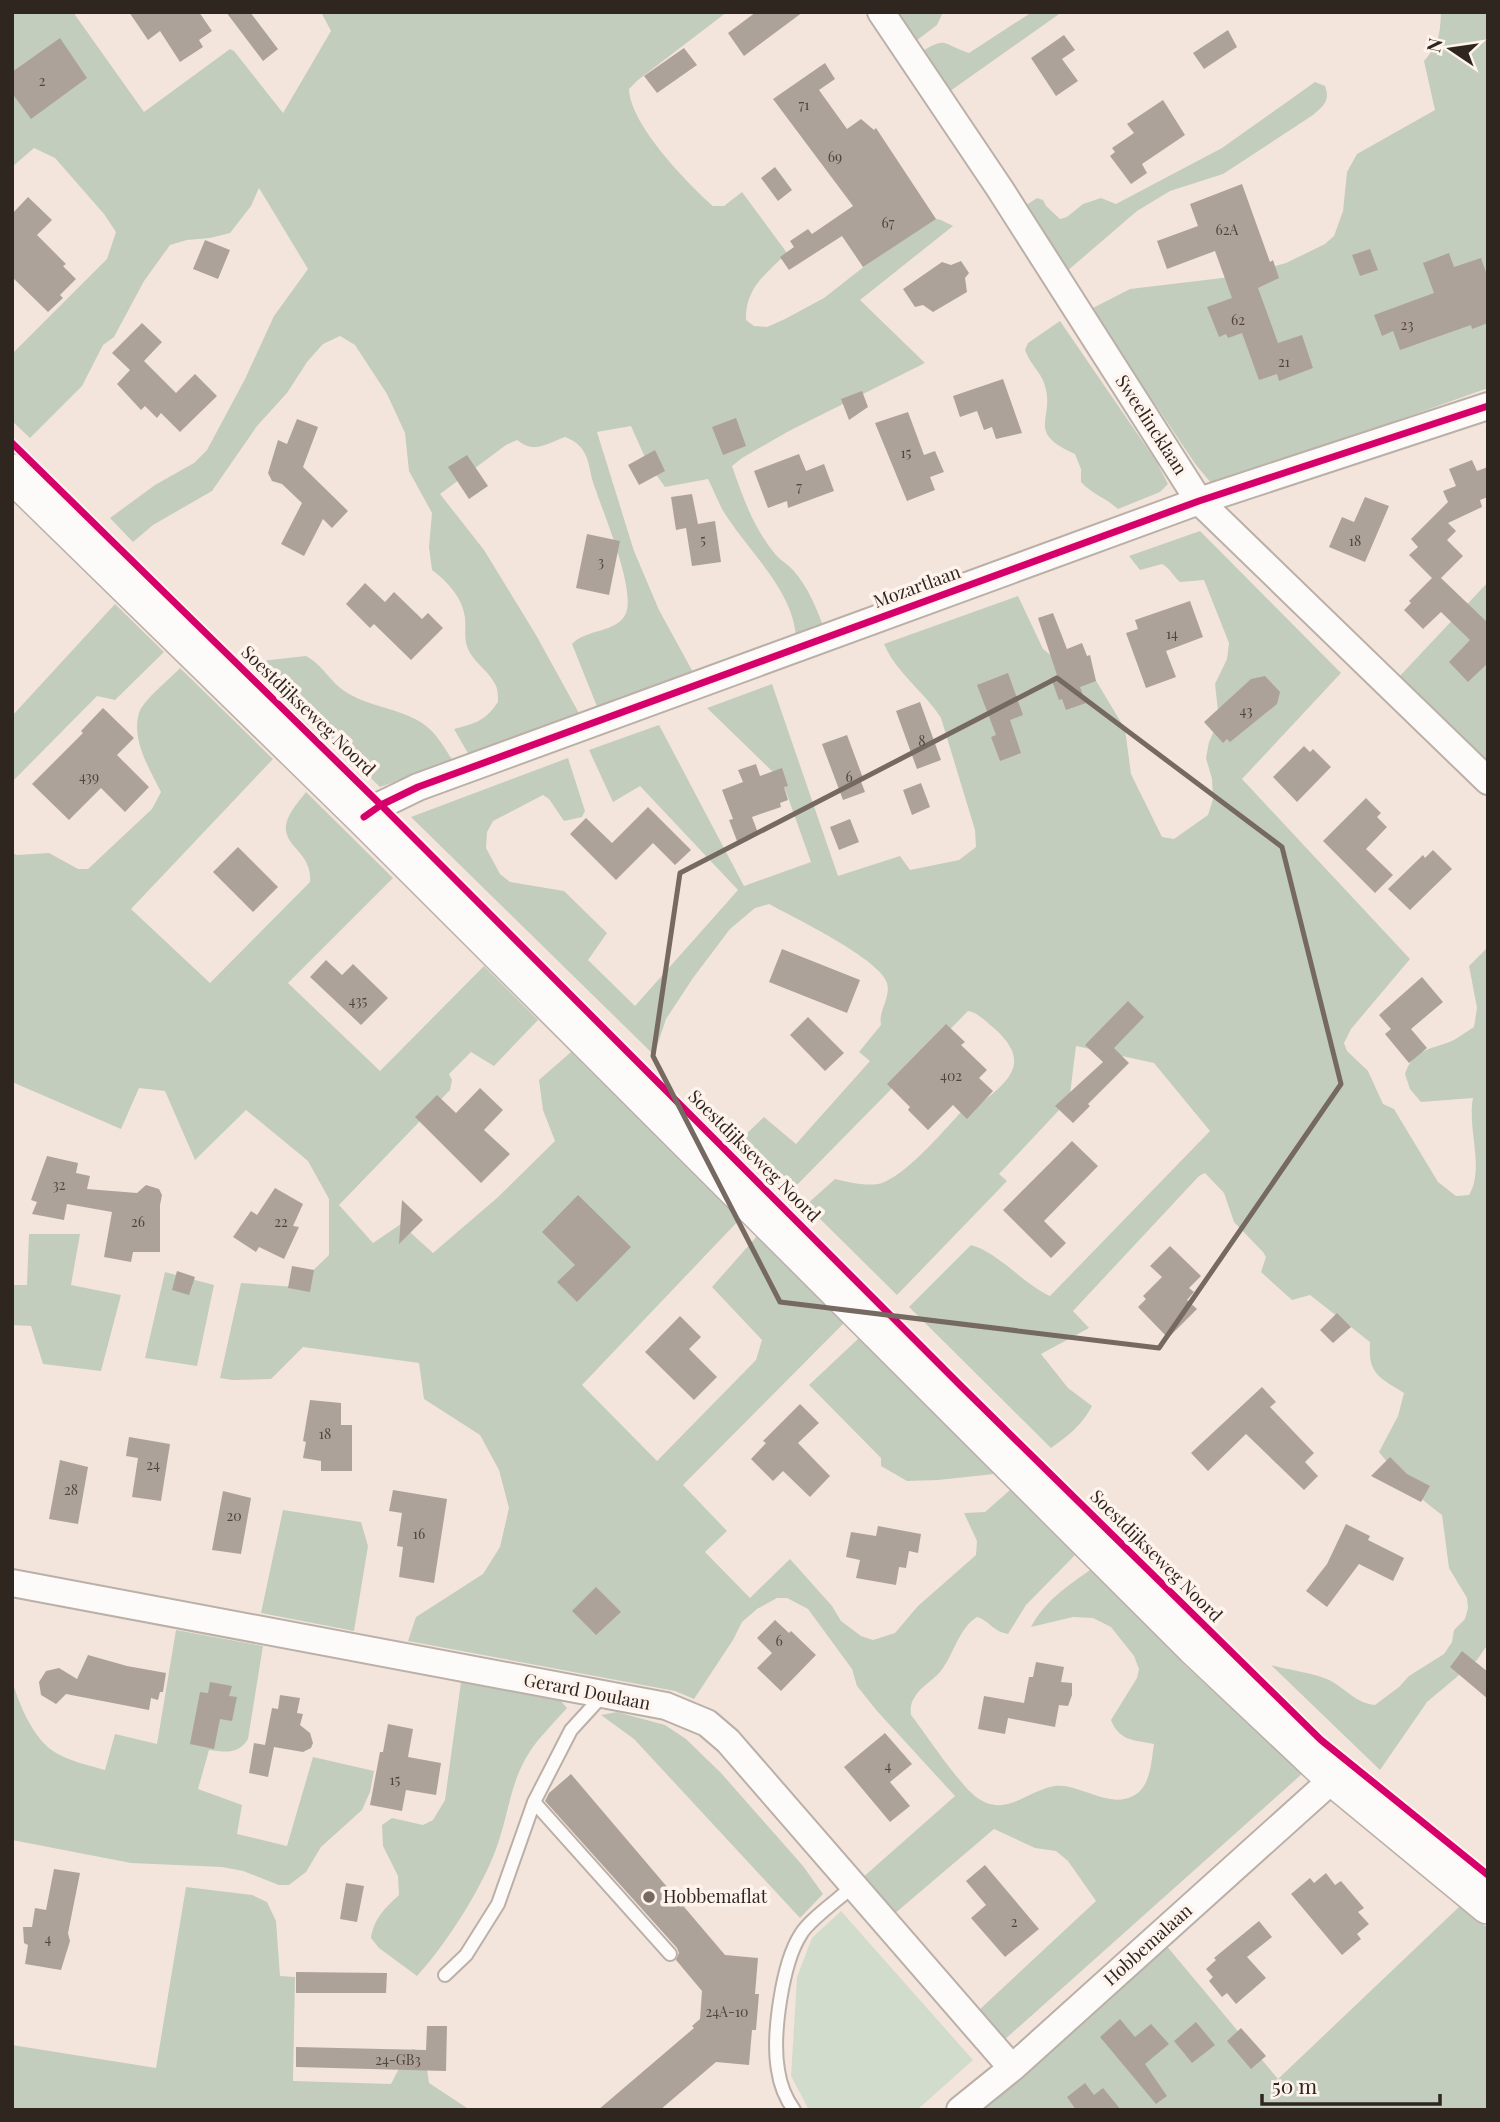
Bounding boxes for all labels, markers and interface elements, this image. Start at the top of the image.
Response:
north arrow [1416,14,1486,84]
text: N [1419,35,1448,55]
house number: 2 [39,71,46,90]
house number: 71 [799,95,809,114]
house number: 69 [828,147,842,166]
house number: 67 [882,213,895,232]
house number: 62A [1216,220,1239,239]
house number: 62 [1231,310,1245,329]
house number: 23 [1400,315,1414,334]
house number: 21 [1278,352,1290,371]
street label: Sweelincklaan [1111,370,1193,479]
house number: 15 [901,443,912,462]
house number: 7 [796,477,802,496]
house number: 5 [700,530,706,549]
house number: 18 [1349,531,1361,550]
house number: 3 [598,552,604,571]
street label: Mozartlaan [870,559,964,613]
house number: 14 [1166,624,1178,643]
street label: Soestdijkseweg Noord [236,640,381,781]
house number: 43 [1240,701,1252,720]
house number: 8 [918,731,926,750]
house number: 439 [79,767,99,786]
house number: 6 [845,767,853,786]
house number: 435 [349,991,368,1010]
house number: 402 [940,1066,962,1085]
street label: Soestdijkseweg Noord [683,1084,826,1227]
house number: 32 [52,1175,66,1194]
house number: 26 [131,1212,145,1231]
house number: 22 [274,1212,288,1231]
house number: 18 [319,1424,331,1443]
house number: 24 [146,1455,160,1474]
house number: 28 [64,1480,78,1499]
street label: Soestdijkseweg Noord [1085,1484,1228,1627]
house number: 20 [226,1506,242,1525]
house number: 16 [413,1524,425,1543]
house number: 6 [775,1631,783,1650]
street label: Gerard Doulaan [522,1667,653,1715]
house number: 4 [885,1756,892,1775]
house number: 15 [390,1770,401,1789]
place label: Hobbemaflat [663,1884,768,1908]
marker: Hobbemaflat [641,1889,657,1905]
street label: Hobbemalaan [1098,1898,1197,1990]
house number: 2 [1011,1912,1018,1931]
house number: 4 [45,1929,52,1948]
house number: 24A-10 [705,2002,749,2021]
house number: 24-GB3 [375,2050,421,2069]
scale bar [1262,2062,1440,2106]
text: 50 m [1272,2071,1318,2099]

